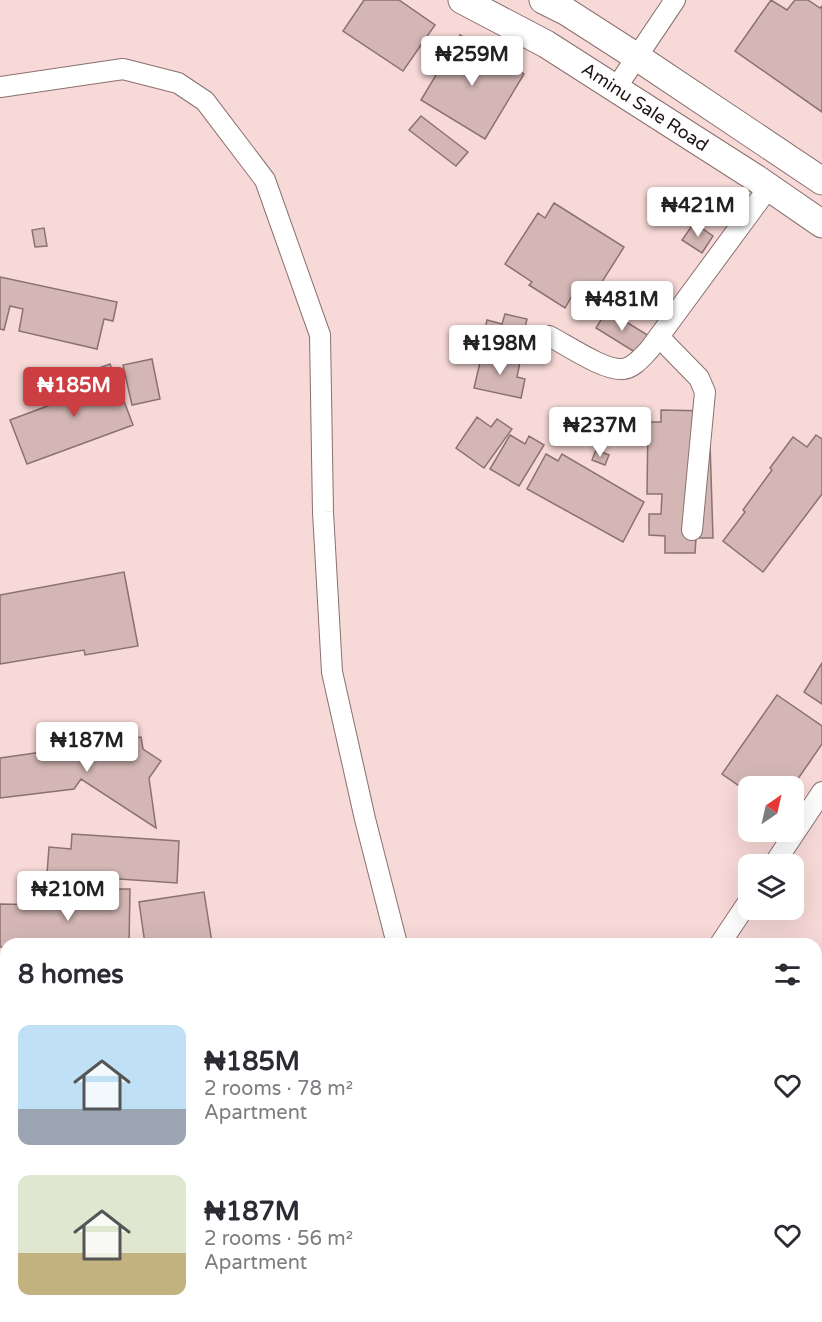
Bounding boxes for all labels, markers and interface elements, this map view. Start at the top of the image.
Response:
pin: ₦259M [430,36,514,87]
text: ₦259M [435,43,509,67]
street label: Aminu Sale Road [578,58,712,156]
pin: ₦421M [656,187,740,238]
text: ₦421M [661,194,735,218]
pin: ₦481M [580,281,664,332]
text: ₦481M [585,288,659,312]
pin: ₦198M [458,325,542,376]
text: ₦198M [463,332,537,356]
pin: ₦185M [32,367,116,418]
text: ₦185M [37,374,111,398]
pin: ₦237M [558,407,642,458]
text: ₦237M [563,414,637,438]
pin: ₦187M [45,722,129,773]
text: ₦187M [50,729,124,753]
north arrow [738,776,804,842]
map controls [738,776,804,920]
button: layers [738,854,804,920]
pin: ₦210M [26,871,110,922]
text: ₦210M [31,878,105,902]
icon: filters [771,958,804,991]
text: 8 homes [18,959,124,990]
text: ₦185M [204,1046,300,1077]
icon: home [66,1049,138,1121]
icon: heart [771,1069,804,1102]
text: 2 rooms · 78 m² [204,1077,353,1101]
text: Apartment [204,1101,307,1125]
text: ₦187M [204,1196,300,1227]
icon: home [66,1199,138,1271]
icon: heart [771,1219,804,1252]
text: 2 rooms · 56 m² [204,1227,353,1251]
text: Apartment [204,1251,307,1275]

